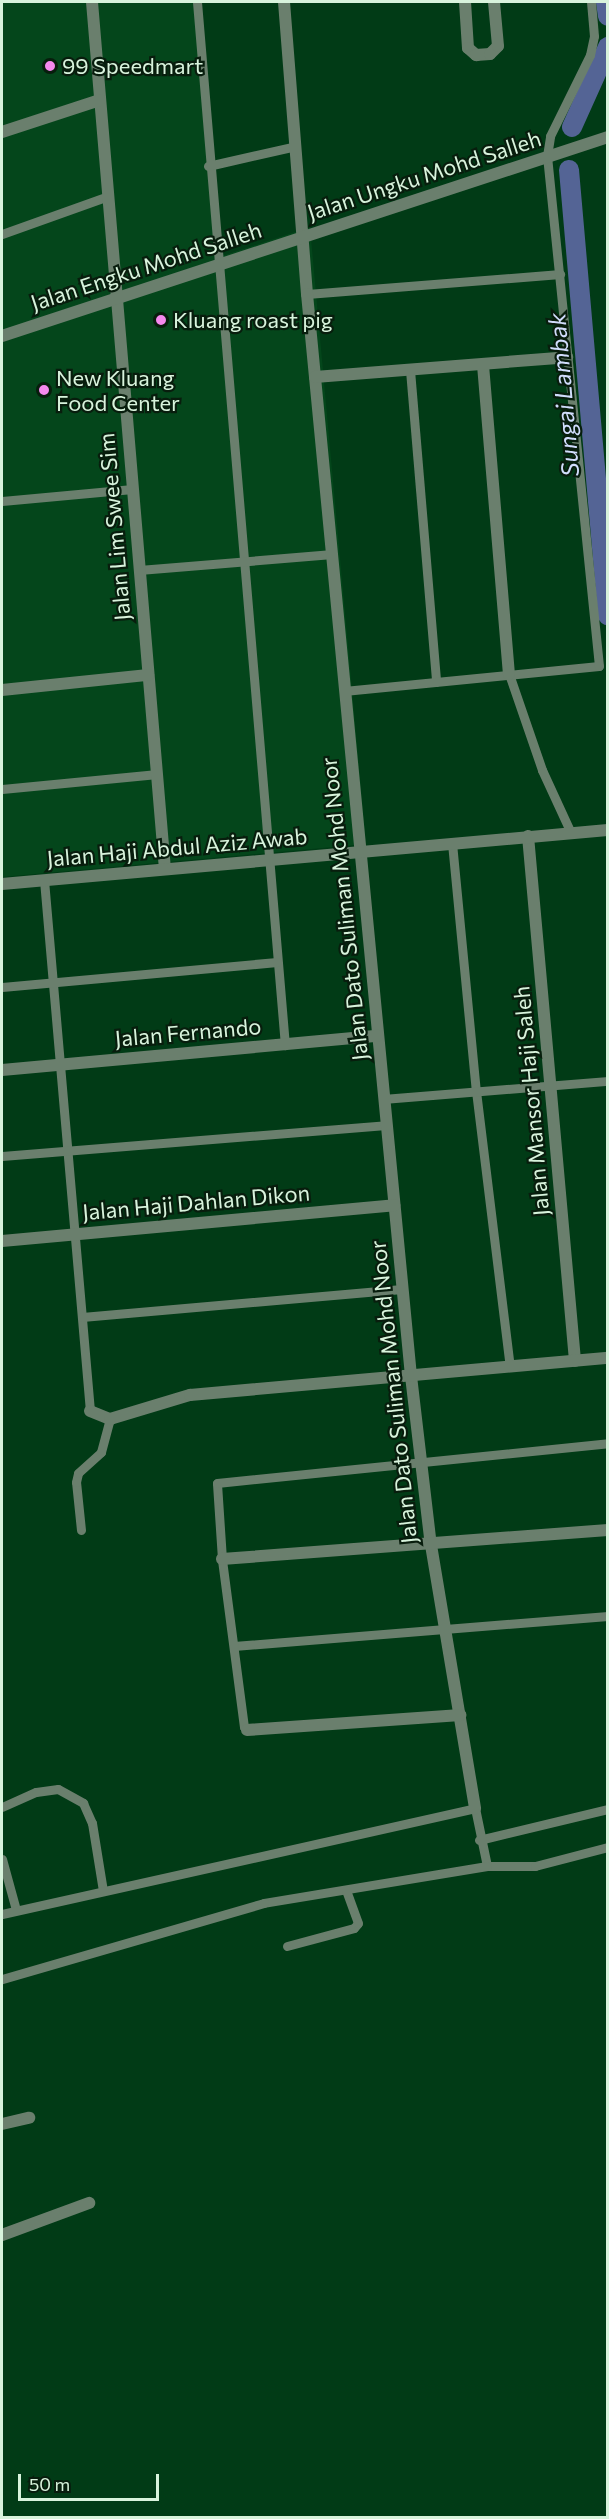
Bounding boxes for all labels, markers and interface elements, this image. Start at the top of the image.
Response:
place label: 99 Speedmart [62,53,203,79]
marker: 99 Speedmart [43,59,57,73]
street label: Jalan Ungku Mohd Salleh [304,125,544,225]
street label: Jalan Engku Mohd Salleh [27,216,265,316]
place label: Kluang roast pig [173,307,333,333]
water label: Sungai Lambak [541,312,585,478]
marker: Kluang roast pig [154,313,168,327]
place label: New Kluang Food Center [56,364,180,416]
marker: New Kluang Food Center [37,383,51,397]
street label: Jalan Lim Swee Sim [93,432,135,622]
street label: Jalan Dato Suliman Mohd Noor [315,756,373,1062]
street label: Jalan Haji Abdul Aziz Awab [46,822,308,872]
street label: Jalan Mansor Haji Saleh [508,985,554,1217]
street label: Jalan Fernando [114,1012,262,1052]
street label: Jalan Haji Dahlan Dikon [81,1179,311,1225]
street label: Jalan Dato Suliman Mohd Noor [364,1239,422,1545]
scale bar [21,2462,162,2500]
text: 50 m [29,2473,70,2495]

